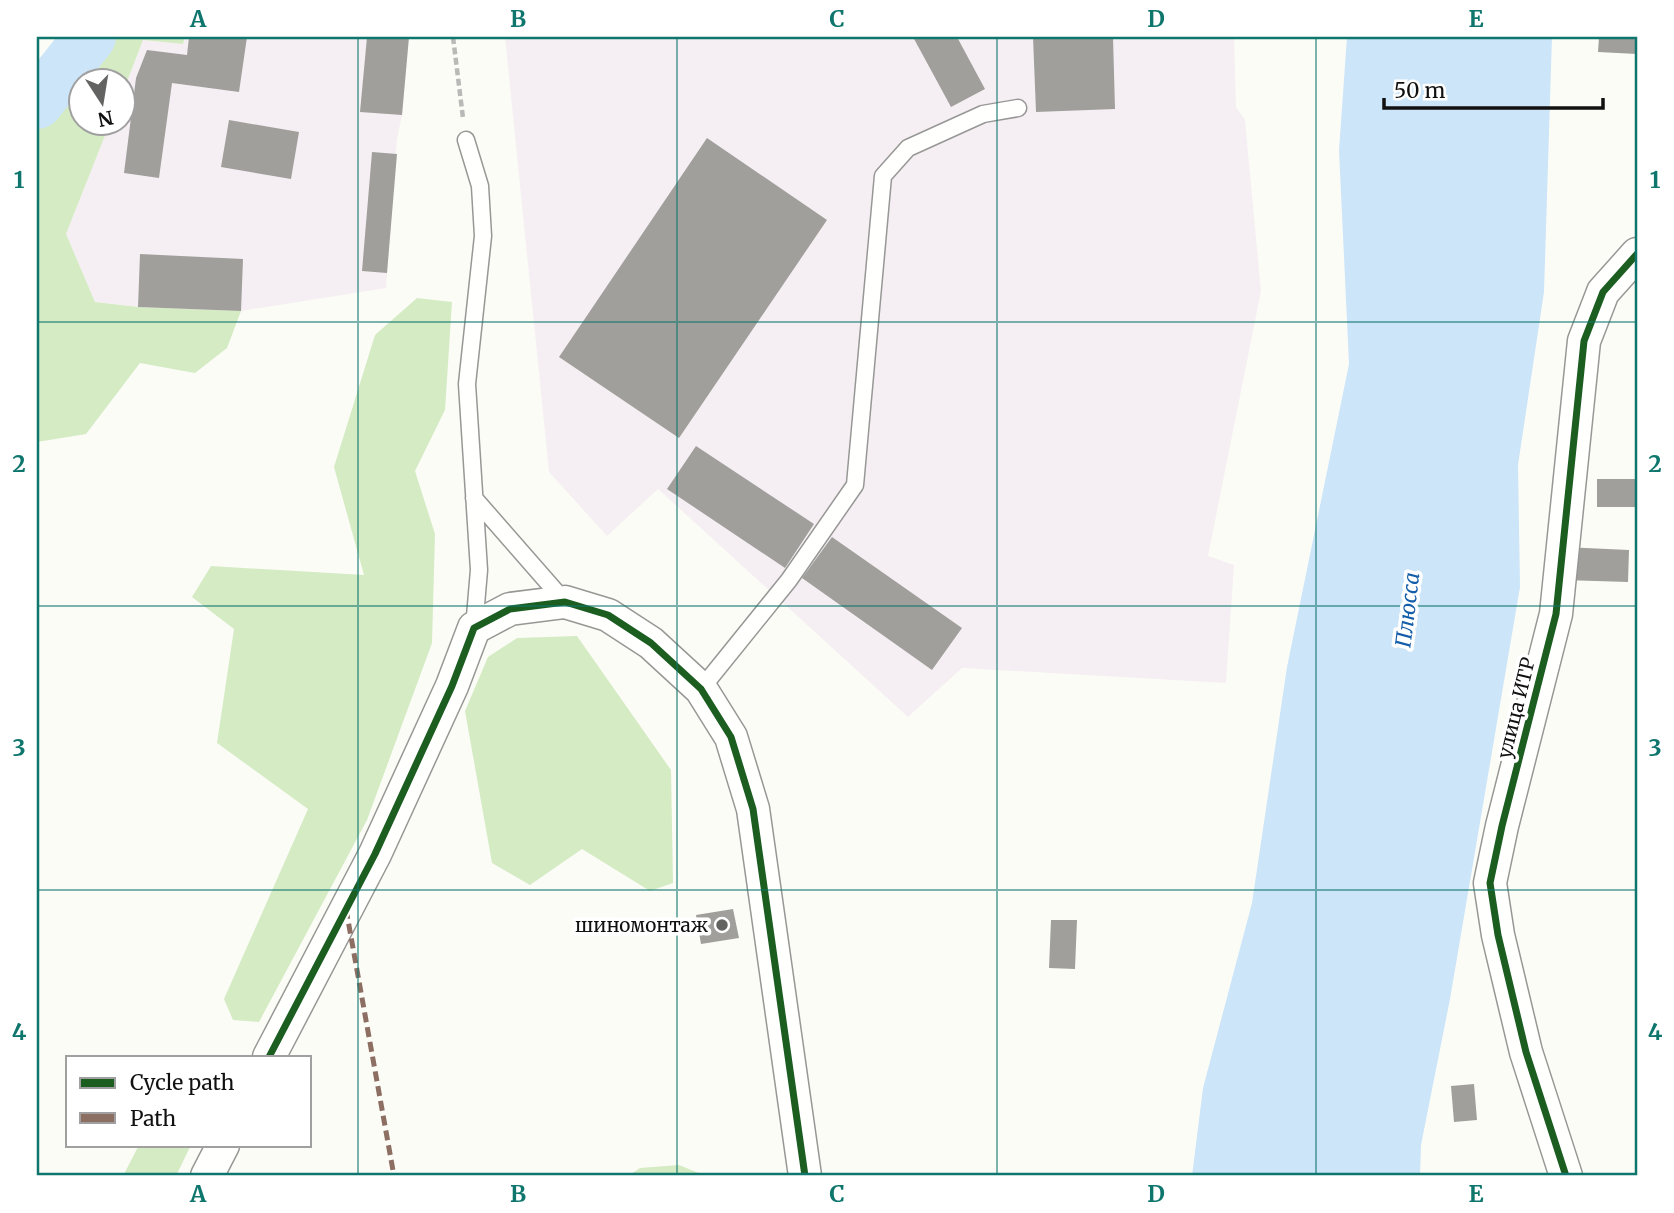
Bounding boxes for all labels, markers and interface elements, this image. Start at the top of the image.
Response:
text: A [189,4,207,33]
text: B [510,4,526,33]
text: C [829,4,845,33]
text: D [1147,4,1165,33]
text: E [1468,4,1484,33]
north arrow [66,66,136,136]
scale bar [1384,66,1602,110]
text: 50 m [1394,77,1445,104]
text: N [96,105,115,132]
text: 1 [14,165,25,194]
text: 1 [1650,165,1661,194]
text: 2 [12,449,26,478]
text: 2 [1648,449,1662,478]
water label: Плюсса [1389,571,1426,649]
street label: улица ИТР [1492,655,1540,761]
text: 3 [12,733,26,762]
text: 3 [1648,733,1662,762]
place label: шиномонтаж [575,913,708,937]
marker: шиномонтаж [714,917,730,933]
text: 4 [12,1017,27,1046]
text: 4 [1648,1017,1663,1046]
legend [66,1056,312,1146]
text: Cycle path [130,1069,234,1096]
text: Path [130,1105,176,1132]
text: A [189,1179,207,1208]
text: B [510,1179,526,1208]
text: C [829,1179,845,1208]
text: D [1147,1179,1165,1208]
text: E [1468,1179,1484,1208]

